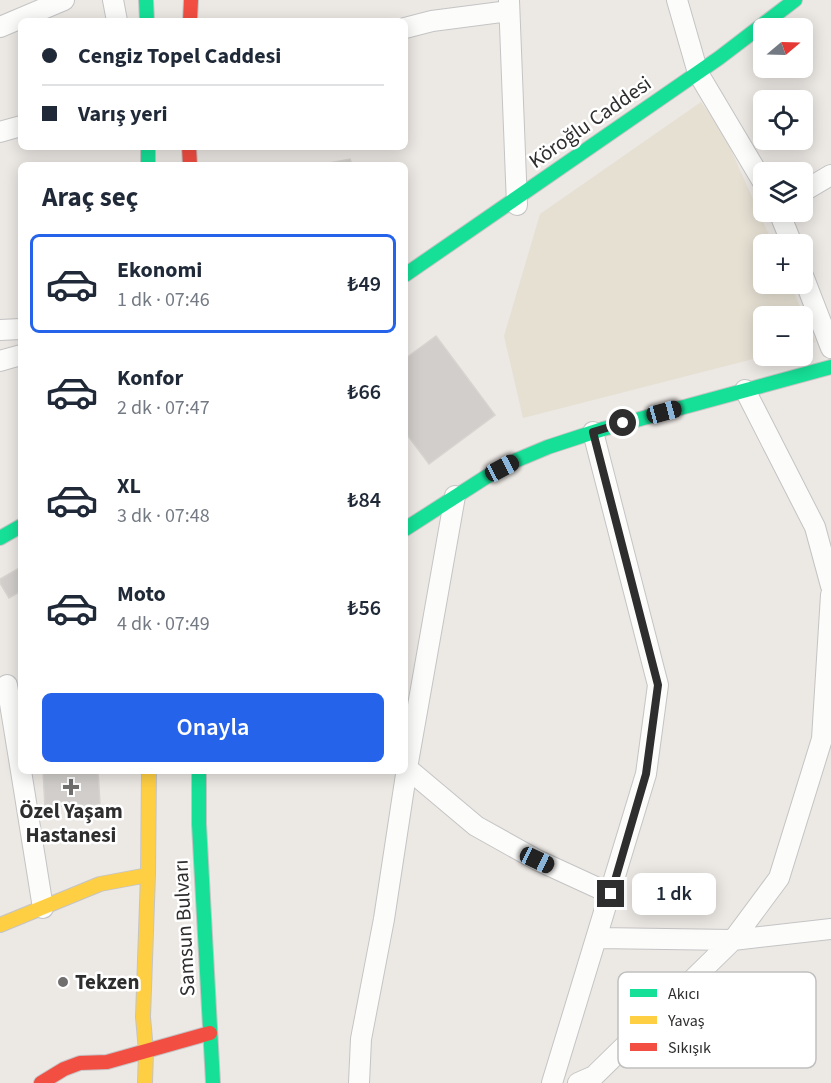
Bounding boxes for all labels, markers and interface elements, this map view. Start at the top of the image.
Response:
north arrow [753,18,813,78]
map controls [753,18,813,366]
text: Cengiz Topel Caddesi [78,40,281,72]
street label: Köroğlu Caddesi [523,69,657,175]
button: locate [753,90,813,150]
text: Varış yeri [78,98,168,130]
button: layers [753,162,813,222]
text: Araç seç [42,178,138,217]
button: + [753,234,813,294]
text: Ekonomi [117,254,202,286]
icon: car [45,257,99,311]
text: ₺49 [347,268,381,300]
text: 1 dk · 07:46 [117,286,210,314]
button: − [753,306,813,366]
text: Konfor [117,362,183,394]
icon: car [45,365,99,419]
text: ₺66 [347,376,381,408]
text: 2 dk · 07:47 [117,394,210,422]
car [644,399,684,425]
route start [609,409,636,436]
car [482,452,522,484]
text: XL [117,470,141,502]
icon: car [45,473,99,527]
text: ₺84 [347,484,381,516]
text: 3 dk · 07:48 [117,502,210,530]
text: Moto [117,578,166,610]
icon: car [45,581,99,635]
text: ₺56 [347,592,381,624]
text: 4 dk · 07:49 [117,610,210,638]
button: Onayla [42,693,384,762]
marker: Özel Yaşam Hastanesi [62,778,80,796]
place label: Özel Yaşam Hastanesi [19,796,123,850]
car [517,844,557,876]
street label: Samsun Bulvarı [165,859,203,997]
callout: 1 dk [632,873,716,915]
route end [597,880,624,907]
text: 1 dk [656,880,692,908]
place label: Tekzen [75,967,139,997]
legend [618,972,816,1068]
marker: Tekzen [56,975,70,989]
text: Akıcı [668,983,700,1005]
text: Yavaş [667,1010,705,1032]
text: Sıkışık [668,1037,711,1059]

